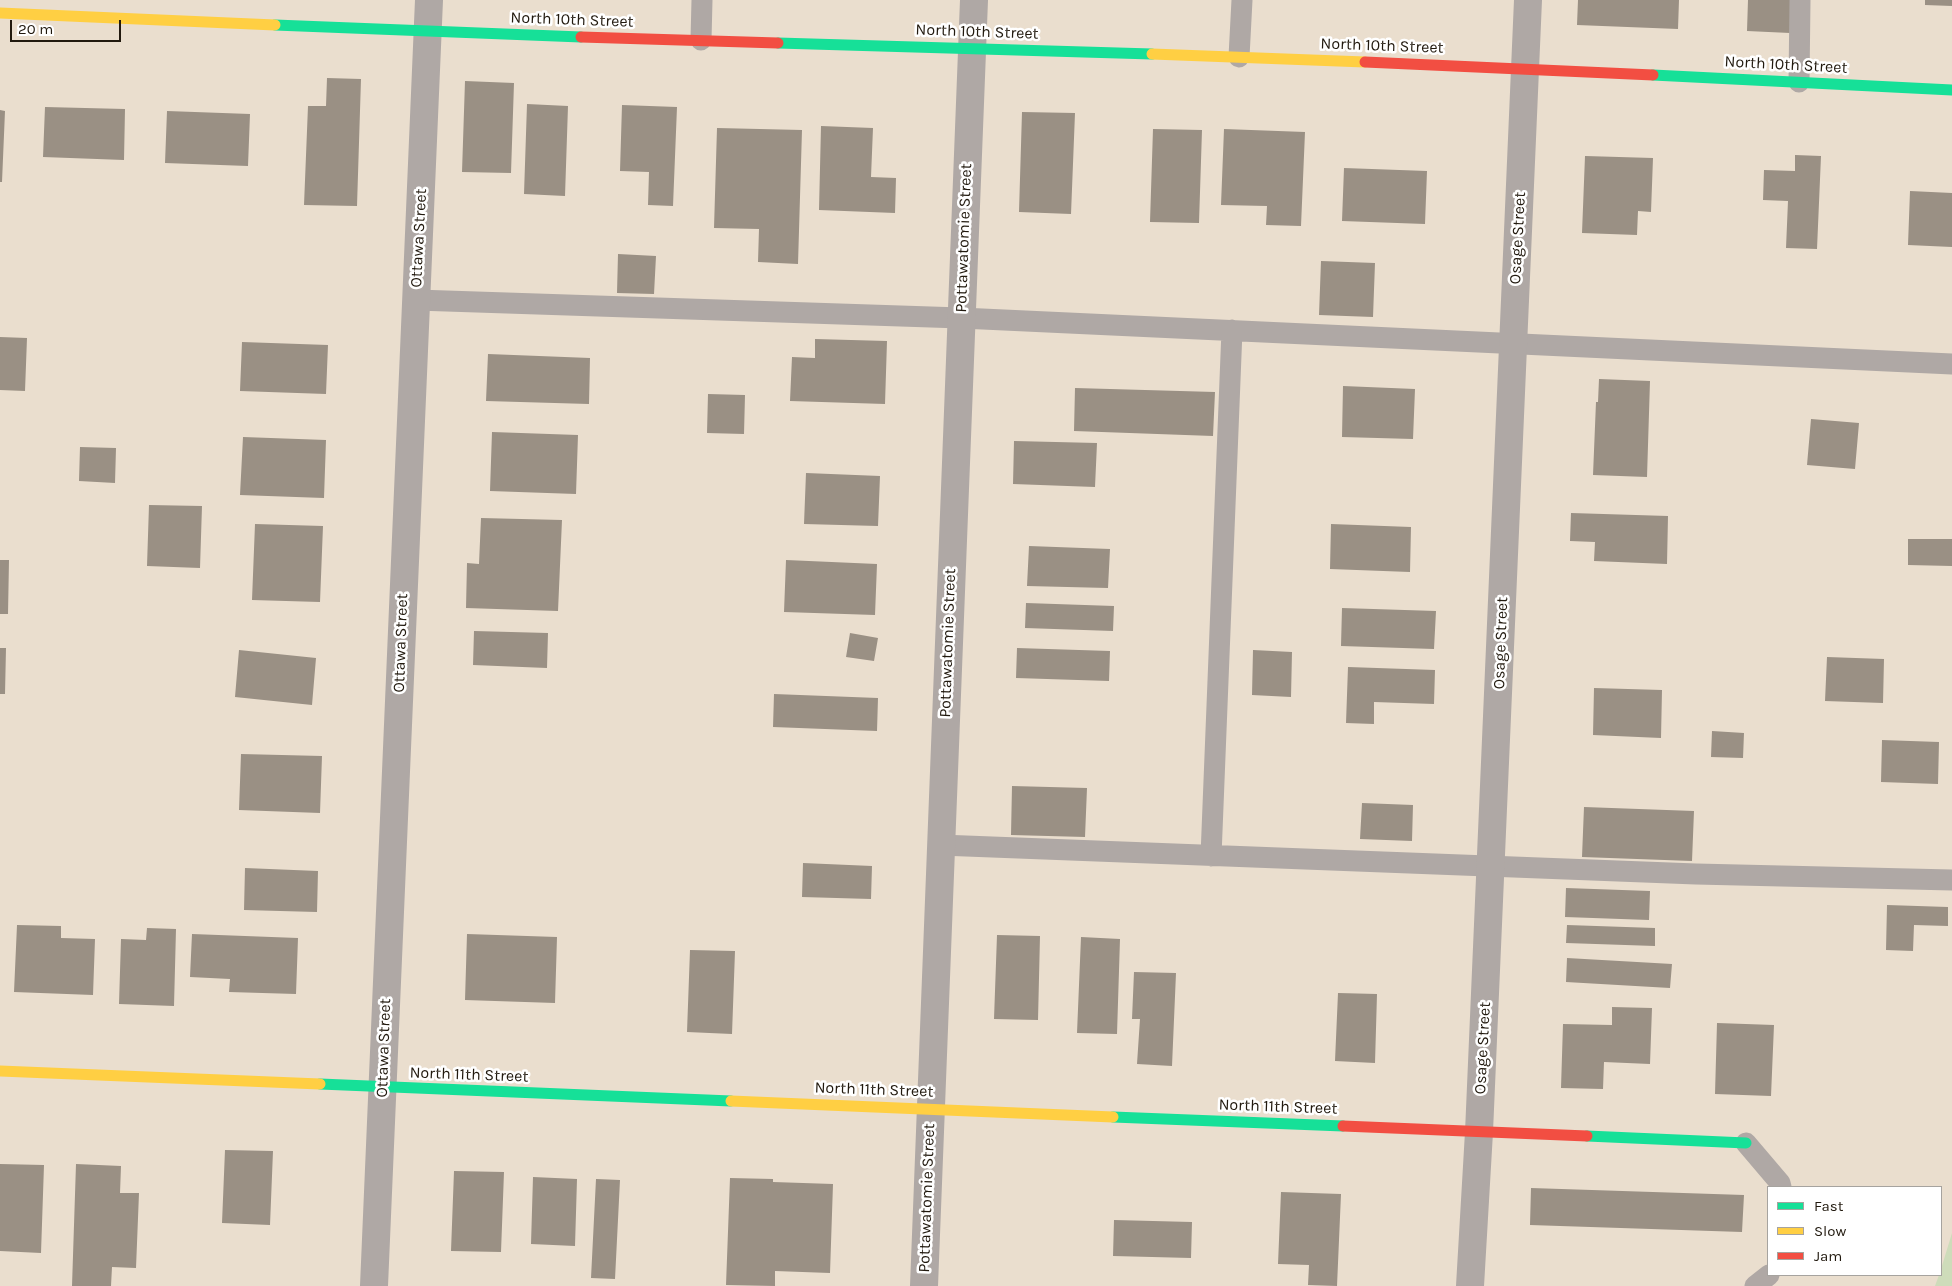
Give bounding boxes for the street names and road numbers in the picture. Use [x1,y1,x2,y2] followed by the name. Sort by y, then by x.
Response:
[510,8,634,32] street label: North 10th Street
[915,20,1039,44] street label: North 10th Street
[1320,34,1444,58] street label: North 10th Street
[1724,52,1848,78] street label: North 10th Street
[952,163,976,313] street label: Pottawatomie Street
[407,188,431,288] street label: Ottawa Street
[1506,191,1530,285] street label: Osage Street
[936,568,960,718] street label: Pottawatomie Street
[390,593,412,693] street label: Ottawa Street
[1490,596,1512,690] street label: Osage Street
[373,998,395,1098] street label: Ottawa Street
[1471,1001,1495,1095] street label: Osage Street
[409,1063,529,1087] street label: North 11th Street
[814,1078,934,1102] street label: North 11th Street
[1218,1095,1338,1119] street label: North 11th Street
[915,1123,939,1273] street label: Pottawatomie Street

